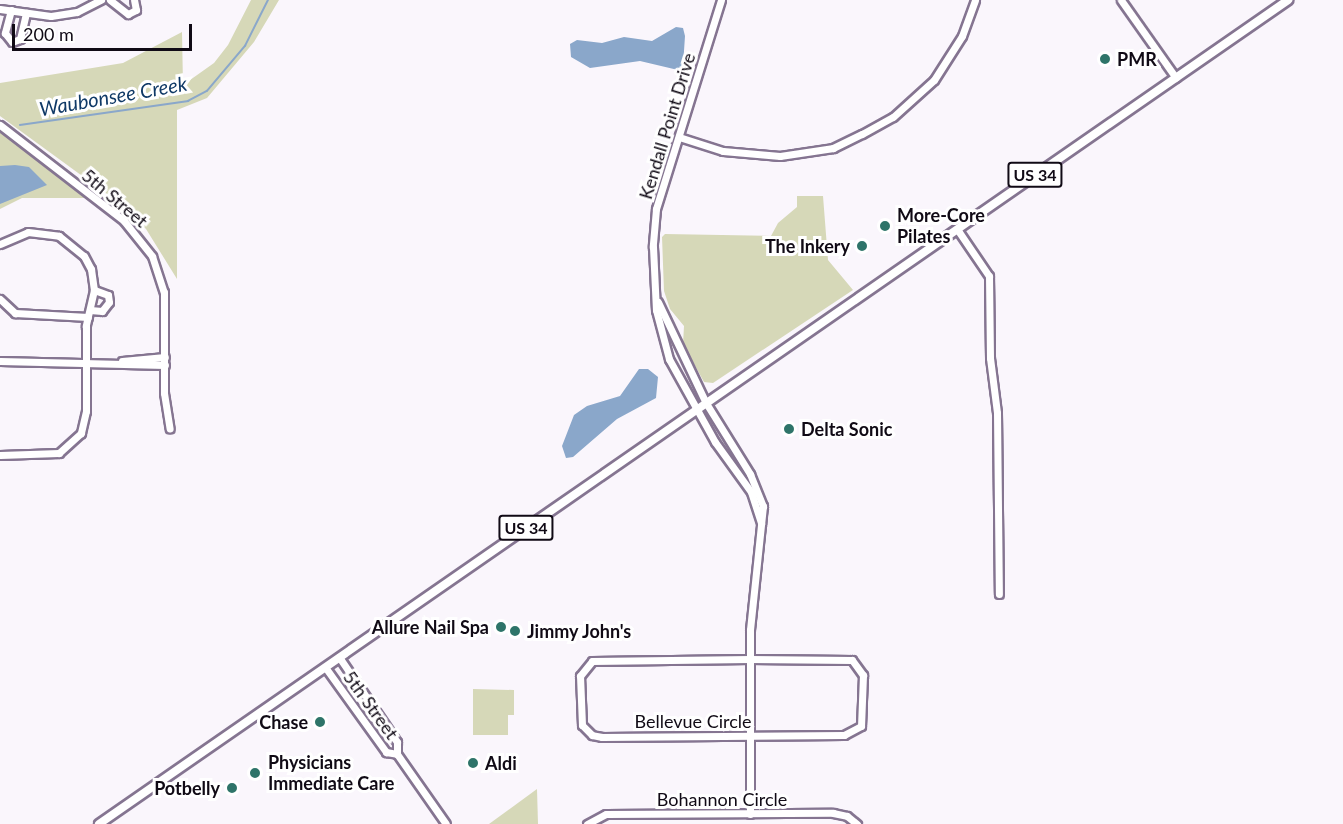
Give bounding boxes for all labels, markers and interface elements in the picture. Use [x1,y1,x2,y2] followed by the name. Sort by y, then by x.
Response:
[15,12,195,50] scale bar
[23,23,74,45] text: 200 m
[1117,48,1157,70] place label: PMR
[635,50,699,202] street label: Kendall Point Drive
[1098,52,1112,66] marker: PMR
[37,71,189,121] water label: Waubonsee Creek
[1006,162,1064,188] road number: US 34
[78,164,152,232] street label: 5th Street
[897,205,985,248] place label: More-Core Pilates
[878,219,892,233] marker: More-Core Pilates
[765,235,850,257] place label: The Inkery
[855,239,869,253] marker: The Inkery
[801,418,892,440] place label: Delta Sonic
[782,422,796,436] marker: Delta Sonic
[498,515,554,541] road number: US 34
[372,616,489,638] place label: Allure Nail Spa
[494,620,508,634] marker: Allure Nail Spa
[527,620,632,642] place label: Jimmy John's
[508,624,522,638] marker: Jimmy John's
[339,667,403,743] street label: 5th Street
[634,710,752,732] street label: Bellevue Circle
[259,711,308,733] place label: Chase
[313,715,327,729] marker: Chase
[268,752,394,795] place label: Physicians Immediate Care
[485,752,517,774] place label: Aldi
[466,756,480,770] marker: Aldi
[246,764,264,782] marker: Physicians Immediate Care
[154,777,220,799] place label: Potbelly
[225,781,239,795] marker: Potbelly
[657,788,787,810] street label: Bohannon Circle

